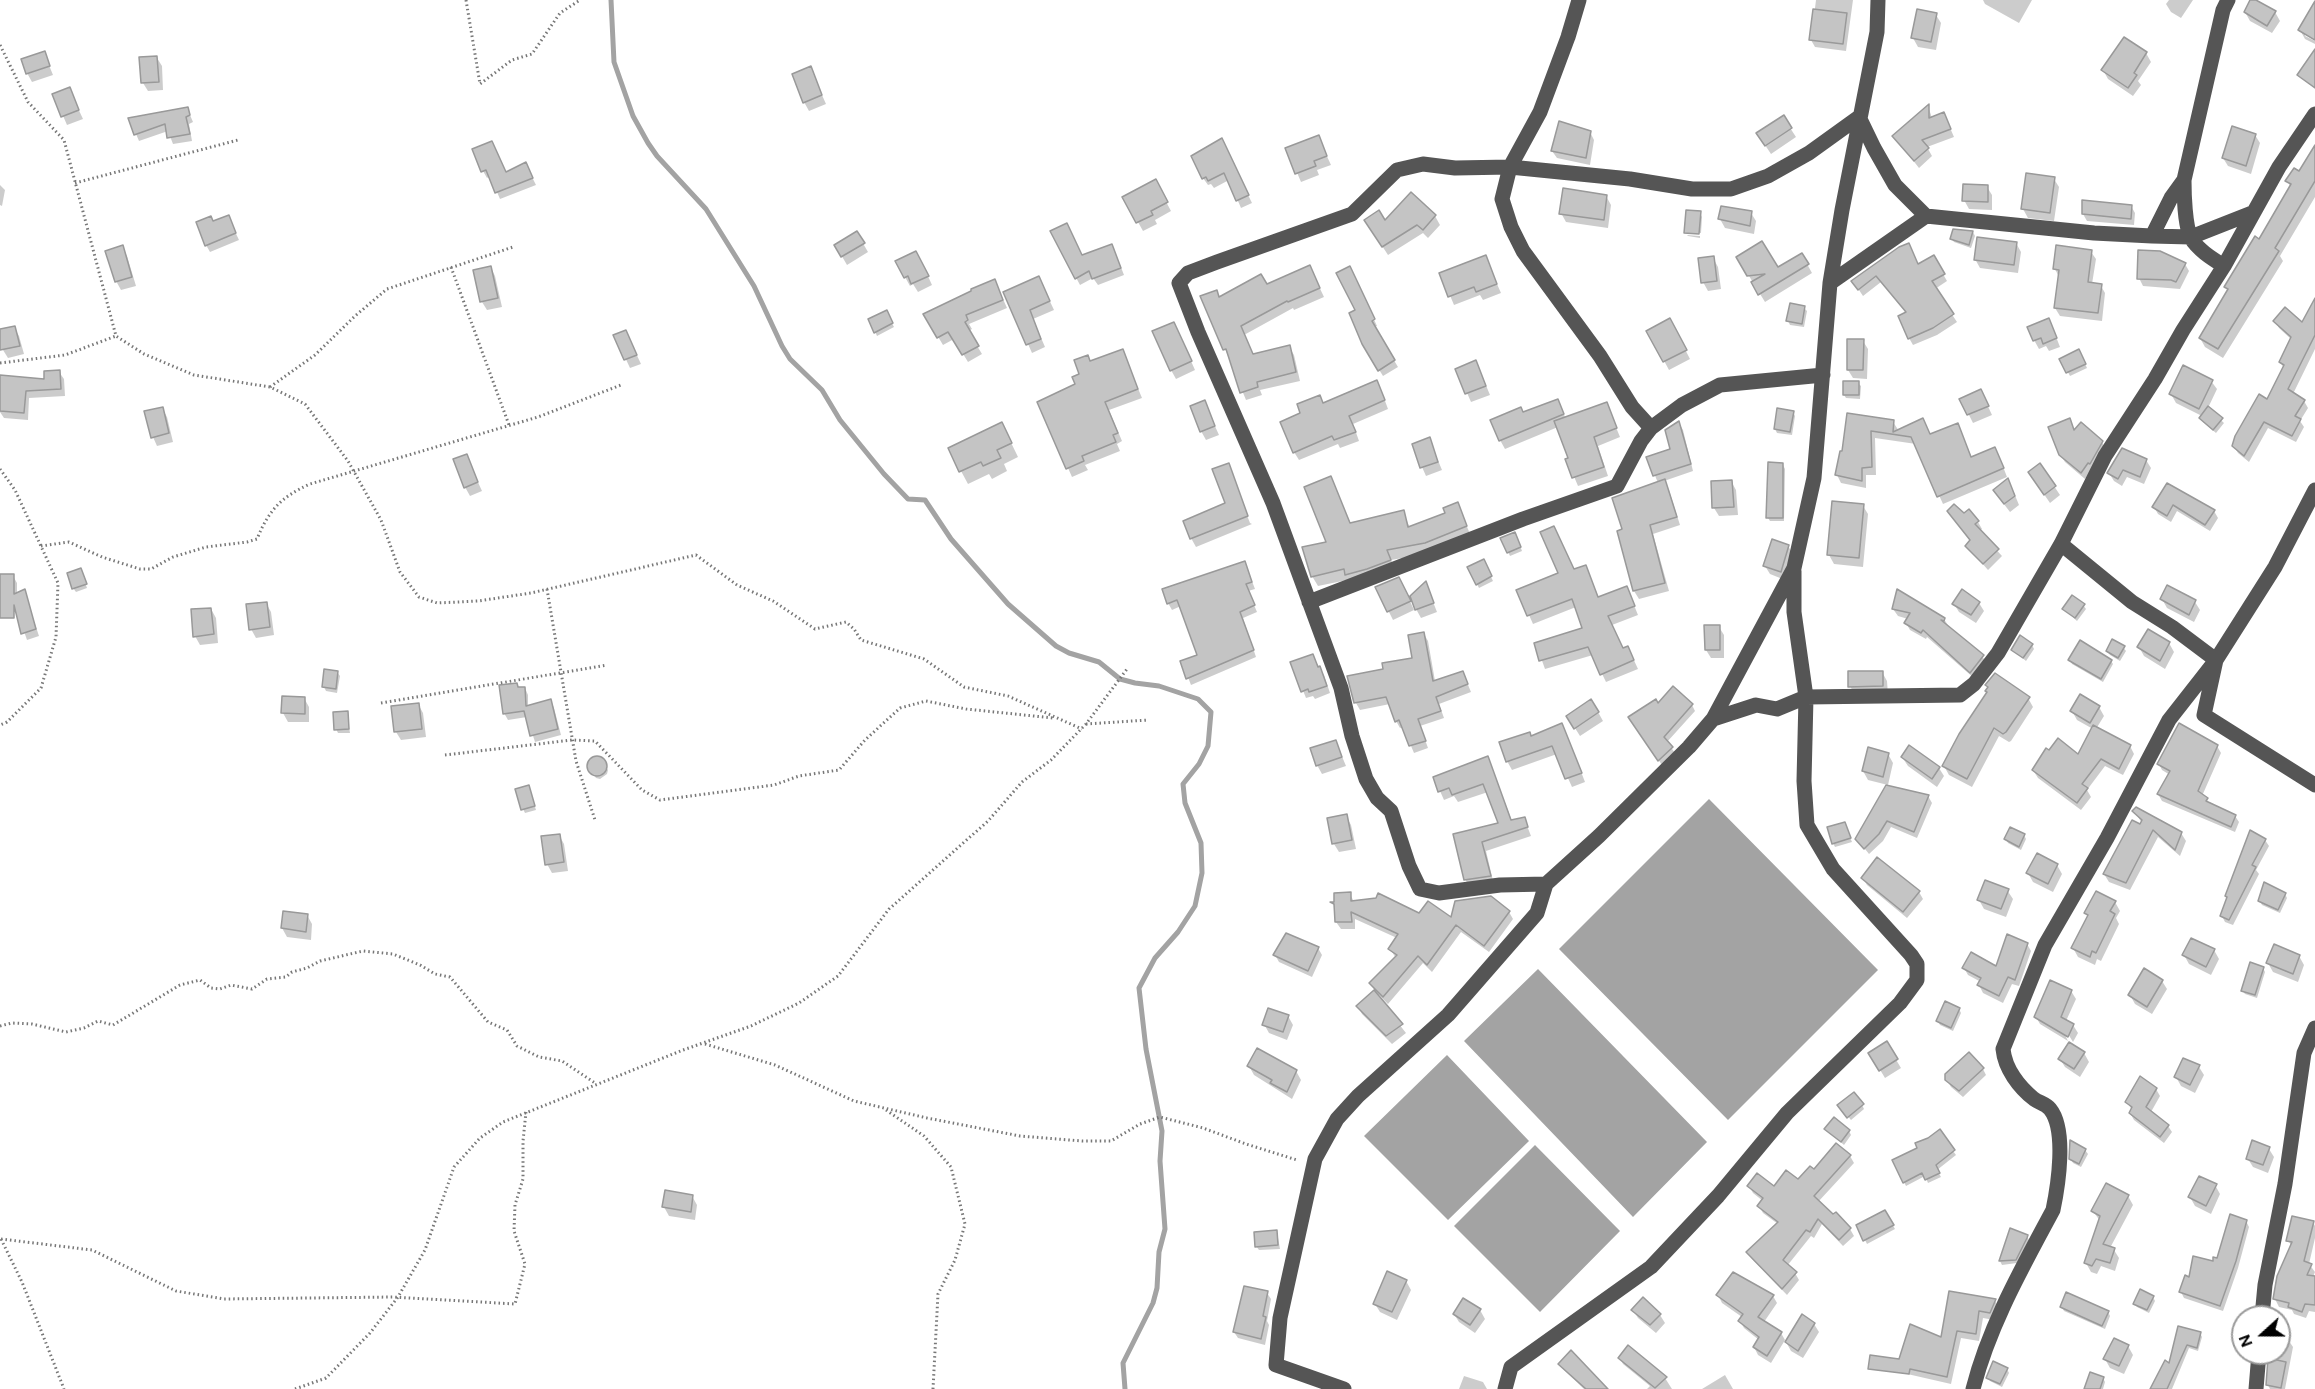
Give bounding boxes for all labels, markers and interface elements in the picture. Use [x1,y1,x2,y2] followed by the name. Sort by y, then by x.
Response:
[2231,1305,2291,1365] north arrow
[2234,1332,2257,1350] text: N

